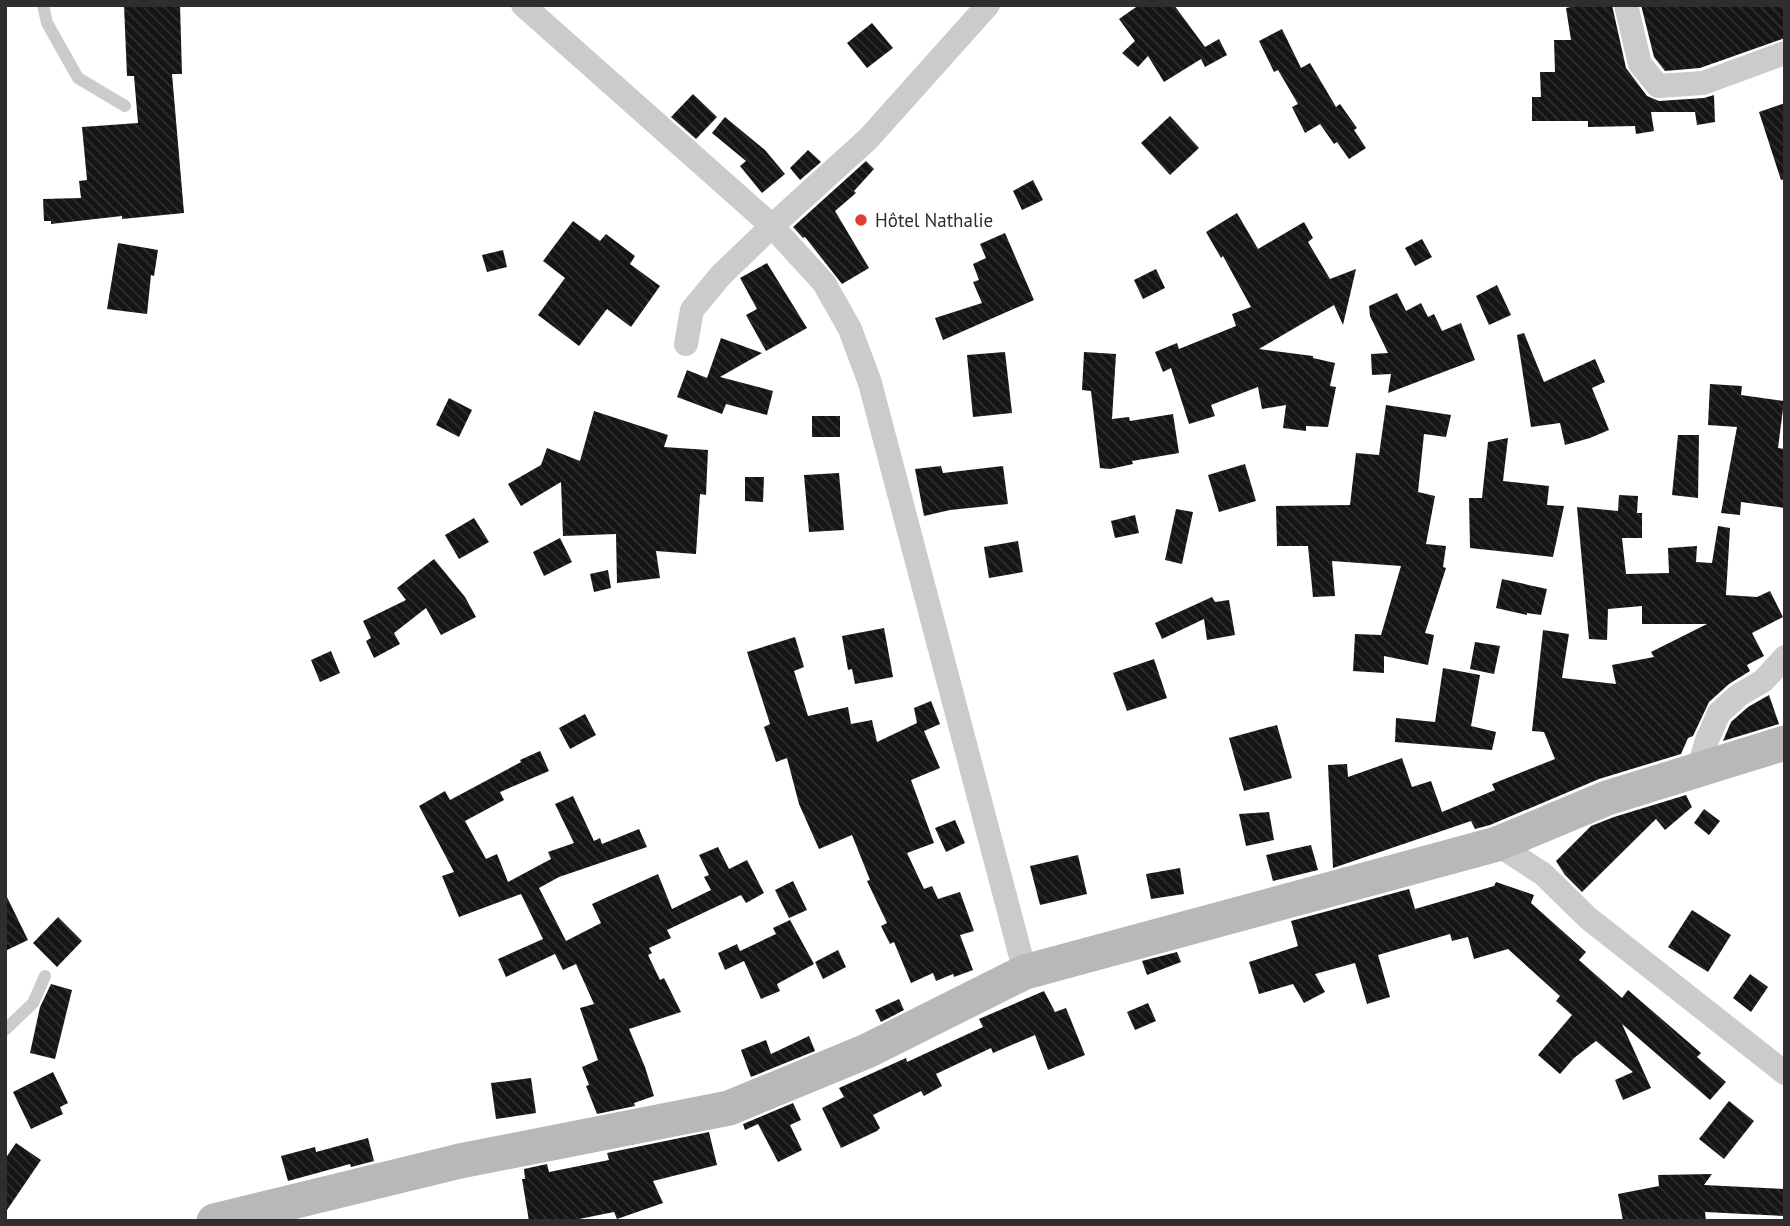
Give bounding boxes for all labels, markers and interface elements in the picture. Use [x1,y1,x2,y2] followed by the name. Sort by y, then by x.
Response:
[875,208,993,232] place label: Hôtel Nathalie
[853,212,869,228] marker: Hôtel Nathalie

